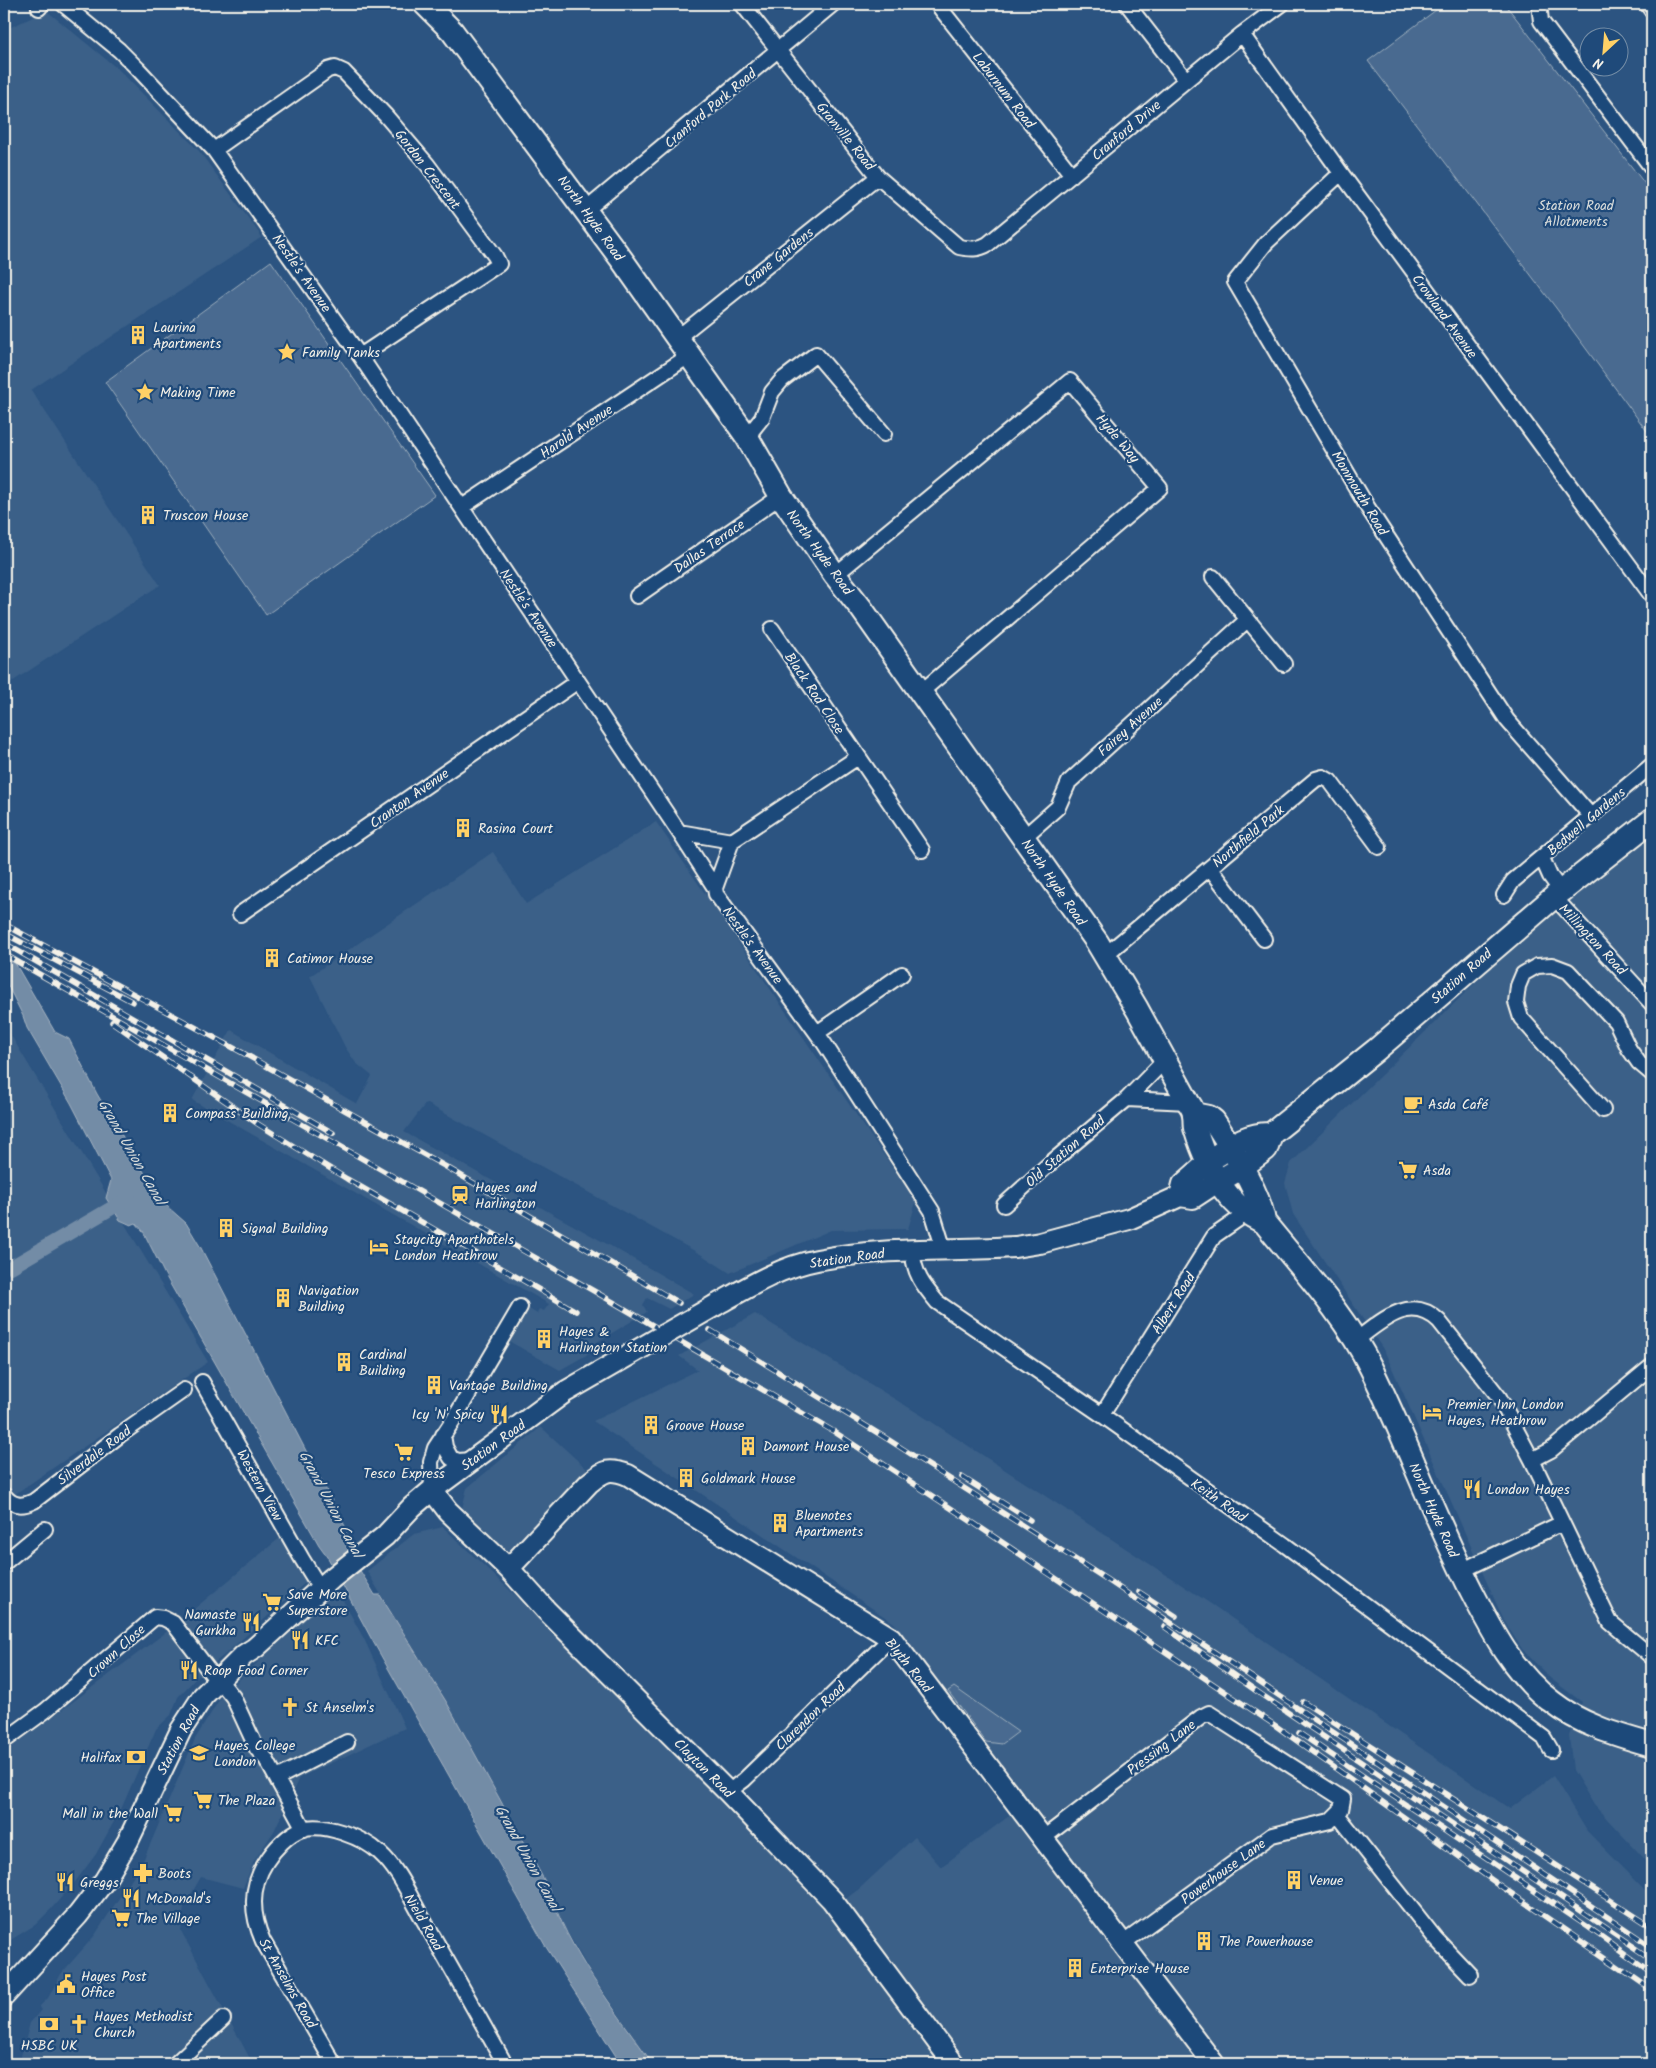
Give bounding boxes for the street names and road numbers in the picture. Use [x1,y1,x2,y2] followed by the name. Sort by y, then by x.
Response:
[966,48,1041,134] street label: Laburnum Road
[660,63,763,154] street label: Cranford Park Road
[1087,95,1167,167] street label: Cranford Drive
[810,97,881,177] street label: Granville Road
[389,125,466,215] street label: Gordon Crescent
[551,171,630,267] street label: North Hyde Road
[739,222,819,293] street label: Crane Gardens
[266,230,337,318] street label: Nestle's Avenue
[1406,270,1483,364] street label: Crowland Avenue
[536,399,618,464] street label: Harold Avenue
[1090,409,1145,469] street label: Hyde Way
[1325,447,1394,541] street label: Monmouth Road
[780,505,859,601] street label: North Hyde Road
[669,514,750,580] street label: Dallas Terrace
[493,564,563,653] street label: Nestle's Avenue
[779,648,850,740] street label: Black Rod Close
[1093,691,1169,762] street label: Fairey Avenue
[365,763,455,835] street label: Cranton Avenue
[1542,782,1631,861] street label: Bedwell Gardens
[1208,800,1290,874] street label: Northfield Park
[1015,835,1092,931] street label: North Hyde Road
[1553,899,1632,981] street label: Millington Road
[716,902,788,990] street label: Nestle's Avenue
[1426,943,1498,1010] street label: Station Road
[1021,1110,1111,1193] street label: Old Station Road
[808,1243,887,1275] street label: Station Road
[1146,1267,1202,1339] street label: Albert Road
[457,1414,531,1477] street label: Station Road
[53,1420,137,1491] street label: Silverdale Road
[230,1446,288,1526] street label: Western View
[1402,1459,1464,1562] street label: North Hyde Road
[1186,1473,1252,1529] street label: Keith Road
[82,1619,151,1684] street label: Crown Close
[879,1633,938,1699] street label: Blyth Road
[770,1676,852,1756] street label: Clarendon Road
[151,1701,207,1779] street label: Station Road
[1122,1714,1201,1781] street label: Pressing Lane
[668,1733,739,1805] street label: Clayton Road
[1176,1833,1271,1910] street label: Powerhouse Lane
[398,1890,449,1956] street label: Nield Road
[252,1934,322,2034] street label: St Anselms Road

